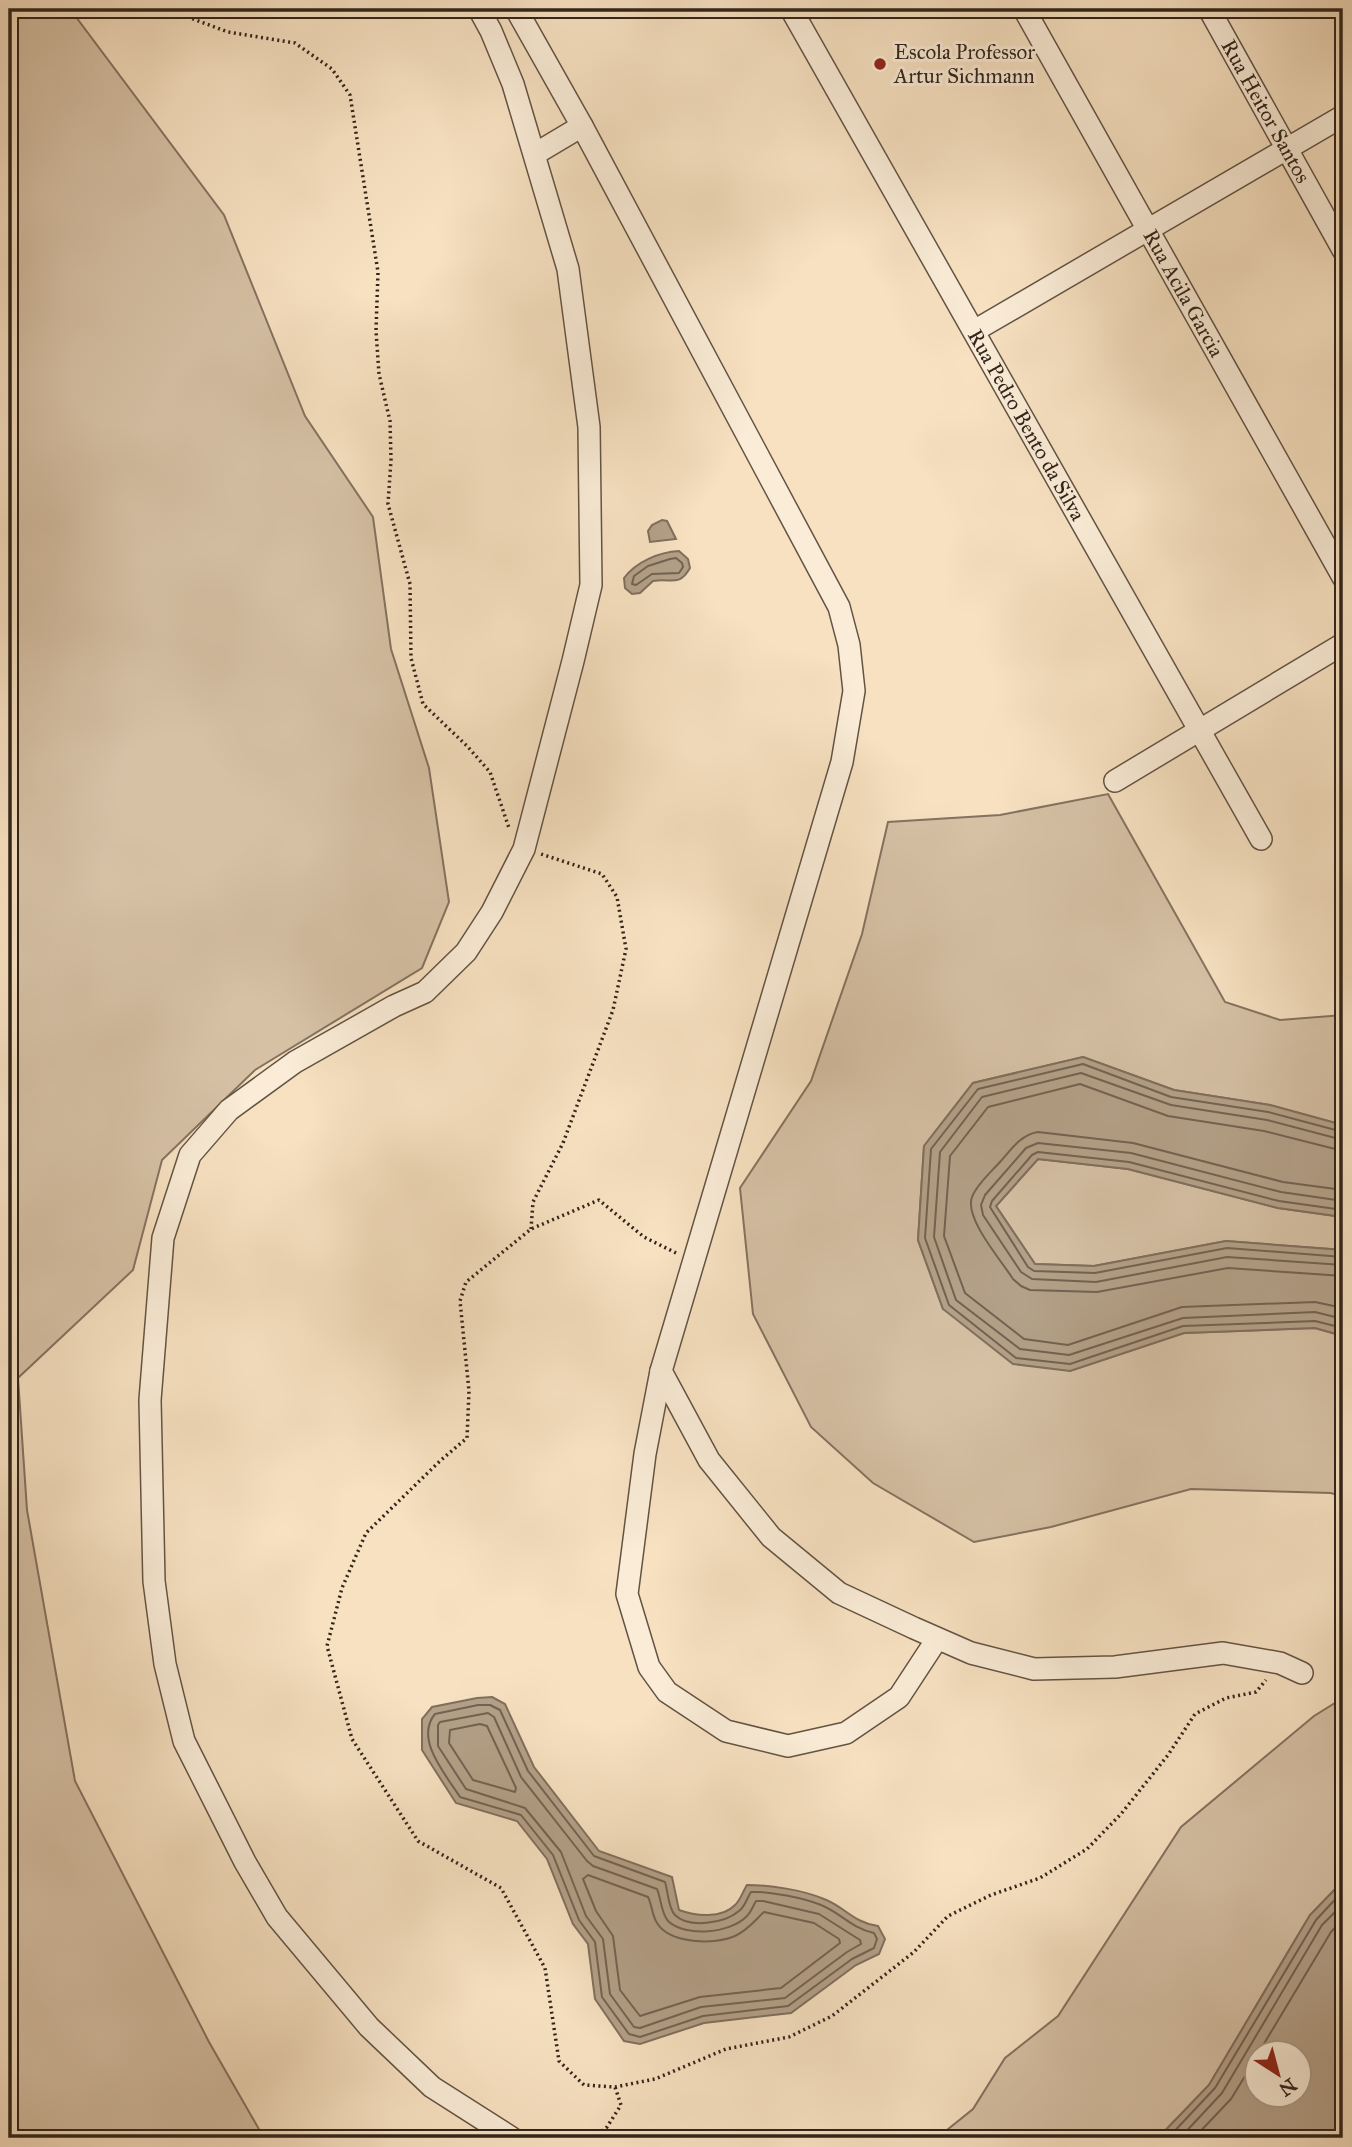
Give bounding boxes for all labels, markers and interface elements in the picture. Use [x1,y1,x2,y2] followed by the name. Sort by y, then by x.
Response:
[1216,35,1316,188] street label: Rua Heitor Santos
[893,39,1035,89] place label: Escola Professor Artur Sichmann
[872,56,888,72] marker: Escola Professor Artur Sichmann
[1137,225,1230,362] street label: Rua Acila Garcia
[962,325,1091,525] street label: Rua Pedro Bento da Silva
[1244,2038,1314,2108] north arrow
[1274,2073,1301,2101] text: N

